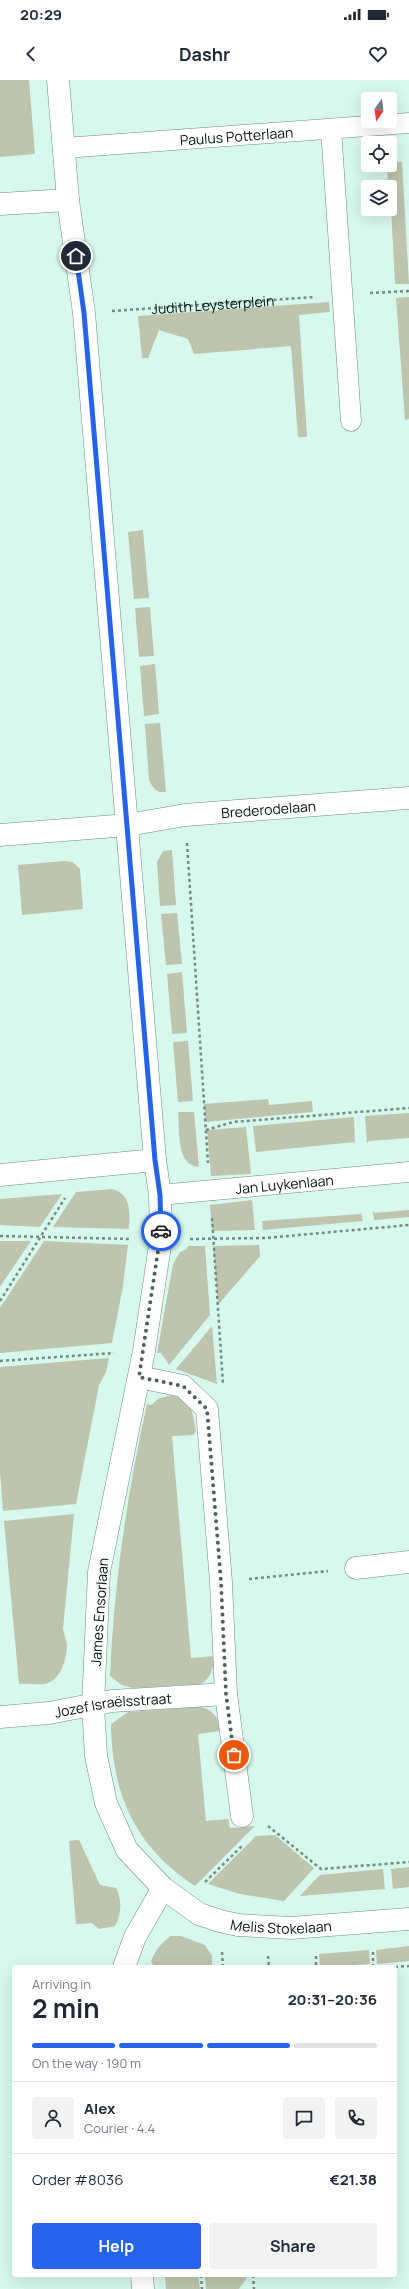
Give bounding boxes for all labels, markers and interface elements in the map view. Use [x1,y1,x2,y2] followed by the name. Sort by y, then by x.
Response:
[20,4,62,25] text: 20:29
[179,42,230,66] text: Dashr
[20,43,42,65] icon: back
[367,43,389,65] icon: heart
[361,92,397,128] north arrow
[361,92,397,216] map controls
[179,122,294,149] street label: Paulus Potterlaan
[361,136,397,172] button: locate
[361,180,397,216] button: layers
[59,239,93,273] pin
[65,245,87,267] icon: home
[151,290,275,318] street label: Judith Leysterplein
[220,796,317,822] street label: Brederodelaan
[235,1170,334,1197] street label: Jan Luykenlaan
[141,1211,181,1251] courier
[150,1220,172,1242] icon: car
[86,1557,112,1667] street label: James Ensorlaan
[53,1688,173,1721] street label: Jozef Israëlsstraat
[217,1738,251,1772] pin
[223,1744,245,1766] icon: bag
[229,1914,332,1938] street label: Melis Stokelaan
[32,1975,91,1993] text: Arriving in
[288,1989,377,2010] text: 20:31–20:36
[32,1990,100,2026] text: 2 min
[32,2054,141,2072] text: On the way · 190 m
[32,2097,74,2139] button: person
[283,2097,325,2139] button: chat
[335,2097,377,2139] button: phone
[84,2098,115,2119] text: Alex
[84,2119,155,2137] text: Courier · 4.4
[32,2169,123,2190] text: Order #8036
[329,2169,377,2190] text: €21.38
[32,2223,201,2269] button: Help
[209,2223,377,2269] button: Share

